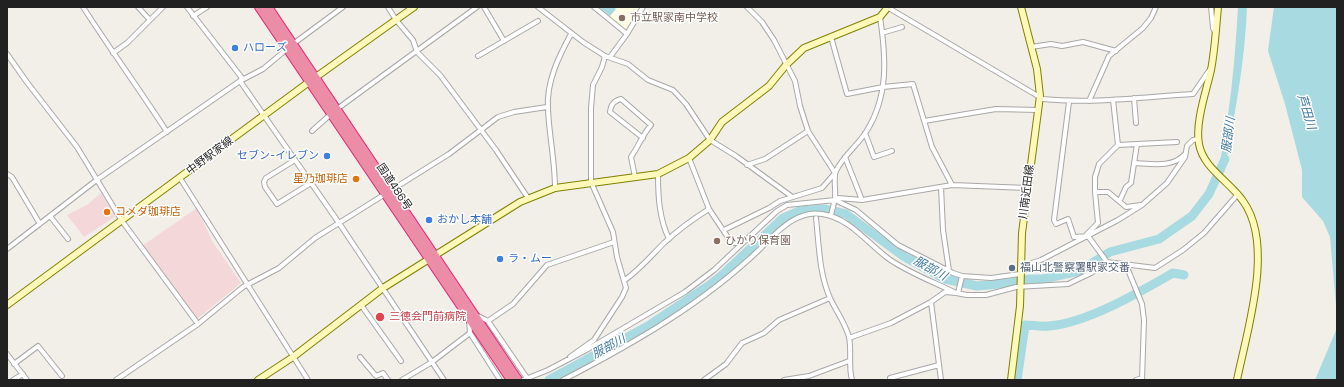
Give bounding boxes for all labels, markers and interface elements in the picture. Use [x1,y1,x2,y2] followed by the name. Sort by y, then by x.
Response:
[630,11,718,25] place label: 市立駅家南中学校
[617,13,627,23] marker: 市立駅家南中学校
[243,41,287,55] place label: ハローズ
[230,43,240,53] marker: ハローズ
[1294,93,1318,131] water label: 芦田川
[1220,116,1238,154] water label: 服部川
[184,134,236,178] street label: 中野駅家線
[237,149,319,163] place label: セブン-イレブン
[322,151,332,161] marker: セブン-イレブン
[374,161,414,213] street label: 国道486号
[1017,164,1037,220] street label: 川南近田線
[293,172,348,186] place label: 星乃珈琲店
[351,174,361,184] marker: 星乃珈琲店
[115,205,181,219] place label: コメダ珈琲店
[102,207,112,217] marker: コメダ珈琲店
[437,213,492,227] place label: おかし本舗
[424,215,434,225] marker: おかし本舗
[725,234,791,248] place label: ひかり保育園
[712,236,722,246] marker: ひかり保育園
[508,252,552,266] place label: ラ・ムー
[495,254,505,264] marker: ラ・ムー
[911,254,949,284] water label: 服部川
[1020,261,1130,275] place label: 福山北警察署駅家交番
[1007,263,1017,273] marker: 福山北警察署駅家交番
[389,310,466,324] place label: 三徳会門前病院
[374,311,386,323] marker: 三徳会門前病院
[590,332,628,362] water label: 服部川

